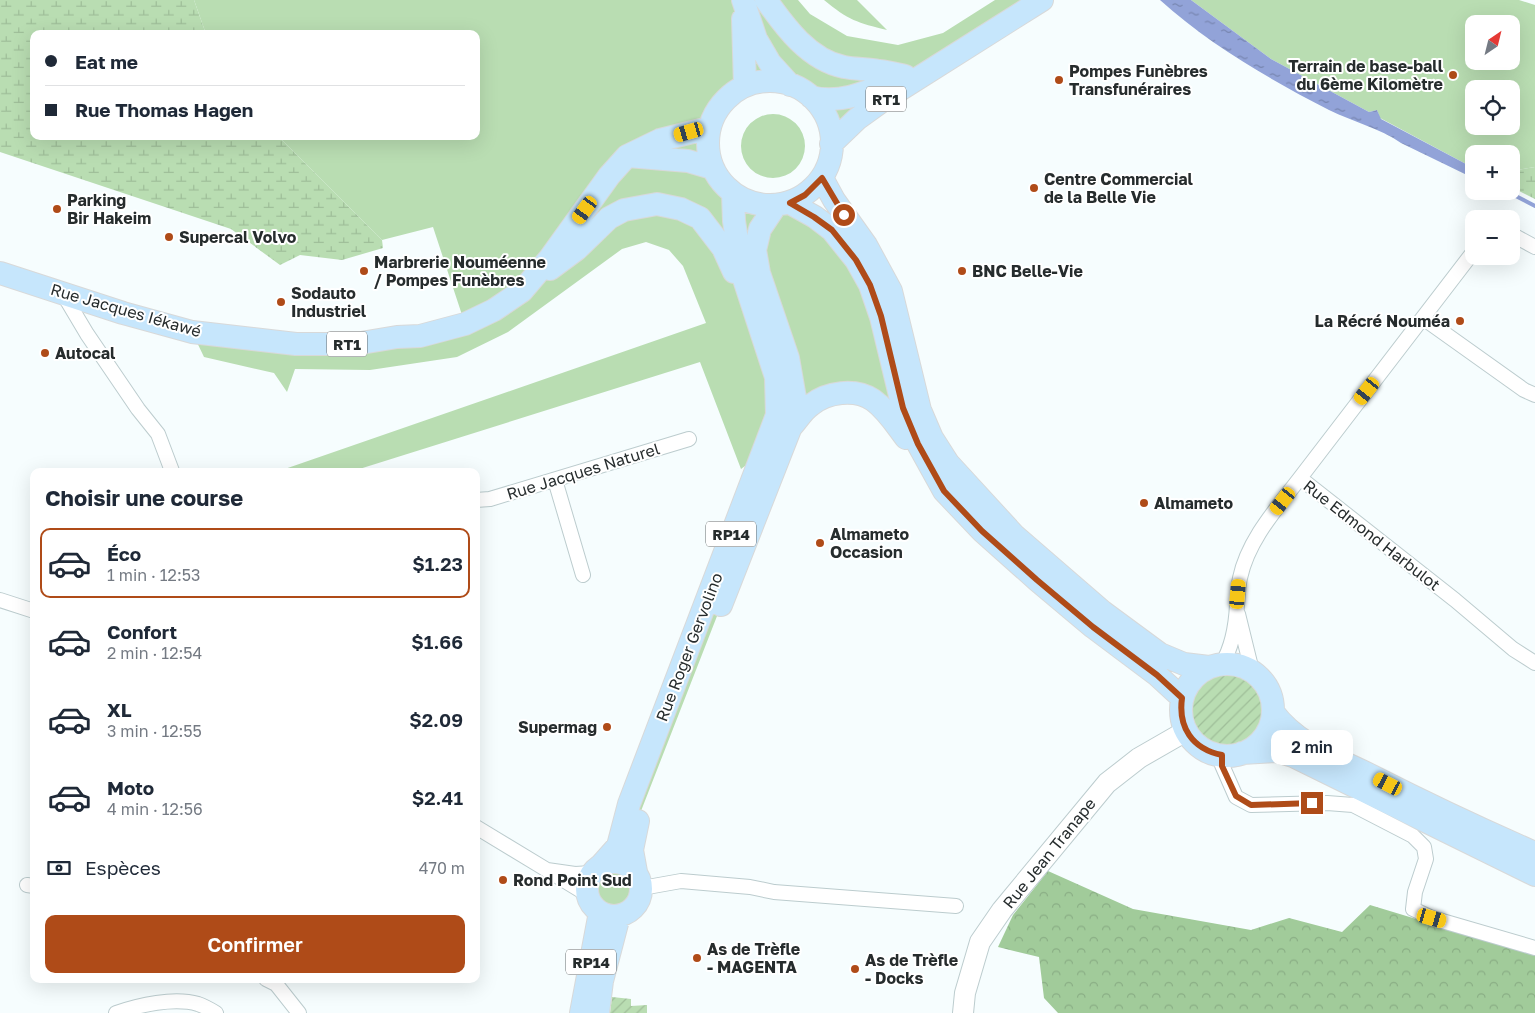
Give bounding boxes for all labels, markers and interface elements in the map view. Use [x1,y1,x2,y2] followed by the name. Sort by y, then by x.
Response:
[1465,15,1520,70] north arrow
[1465,15,1520,265] map controls
[75,50,138,73] text: Eat me
[1288,56,1444,94] place label: Terrain de base-ball du 6ème Kilomètre
[1069,61,1208,99] place label: Pompes Funèbres Transfunéraires
[1447,69,1459,81] marker: Terrain de base-ball du 6ème Kilomètre
[1053,74,1065,86] marker: Pompes Funèbres Transfunéraires
[1465,80,1520,135] button: locate
[866,86,906,112] road number: RT1
[75,98,253,121] text: Rue Thomas Hagen
[672,121,705,143] car
[1465,145,1520,200] button: +
[1044,169,1194,207] place label: Centre Commercial de la Belle Vie
[1028,182,1040,194] marker: Centre Commercial de la Belle Vie
[67,190,151,228] place label: Parking Bir Hakeim
[570,193,599,227] car
[51,203,63,215] marker: Parking Bir Hakeim
[833,204,855,226] route start
[1465,210,1520,265] button: −
[179,227,297,247] place label: Supercal Volvo
[163,231,175,243] marker: Supercal Volvo
[374,252,546,290] place label: Marbrerie Nouméenne / Pompes Funèbres
[972,261,1083,281] place label: BNC Belle-Vie
[358,265,370,277] marker: Marbrerie Nouméenne / Pompes Funèbres
[956,265,968,277] marker: BNC Belle-Vie
[48,279,204,341] street label: Rue Jacques Iékawé
[291,283,367,321] place label: Sodauto Industriel
[275,296,287,308] marker: Sodauto Industriel
[1314,311,1450,331] place label: La Récré Nouméa
[1454,315,1466,327] marker: La Récré Nouméa
[327,332,367,356] road number: RT1
[55,343,116,363] place label: Autocal
[39,347,51,359] marker: Autocal
[1351,375,1382,407] car
[504,438,662,504] street label: Rue Jacques Naturel
[1300,475,1444,595] street label: Rue Edmond Harbulot
[45,484,243,511] text: Choisir une course
[1267,485,1298,517] car
[1154,493,1234,513] place label: Almameto
[1138,497,1150,509] marker: Almameto
[706,522,756,546] road number: RP14
[830,524,910,562] place label: Almameto Occasion
[814,537,826,549] marker: Almameto Occasion
[47,541,92,586] icon: car
[107,542,141,565] text: Éco
[412,552,463,575] text: $1.23
[107,565,200,585] text: 1 min · 12:53
[651,570,727,724] street label: Rue Roger Gervolino
[1229,578,1246,610] car
[47,619,92,664] icon: car
[107,620,177,643] text: Confort
[411,630,463,653] text: $1.66
[107,643,202,663] text: 2 min · 12:54
[47,697,92,742] icon: car
[107,698,132,721] text: XL
[409,708,463,731] text: $2.09
[518,717,597,737] place label: Supermag
[107,721,202,741] text: 3 min · 12:55
[601,721,613,733] marker: Supermag
[1271,730,1353,766] callout: 2 min
[1291,737,1333,757] text: 2 min
[1371,771,1404,797] car
[47,775,92,820] icon: car
[107,776,154,799] text: Moto
[412,786,463,809] text: $2.41
[1301,792,1323,814] route end
[998,794,1100,912] street label: Rue Jean Tranape
[107,799,203,819] text: 4 min · 12:56
[45,854,73,882] icon: cash
[85,856,161,879] text: Espèces
[419,858,465,878] text: 470 m
[513,870,632,890] place label: Rond Point Sud
[497,874,509,886] marker: Rond Point Sud
[1415,907,1448,929] car
[45,915,465,973] button: Confirmer
[707,939,800,977] place label: As de Trèfle - MAGENTA
[566,950,616,974] road number: RP14
[865,950,958,988] place label: As de Trèfle - Docks
[691,952,703,964] marker: As de Trèfle - MAGENTA
[849,963,861,975] marker: As de Trèfle - Docks

